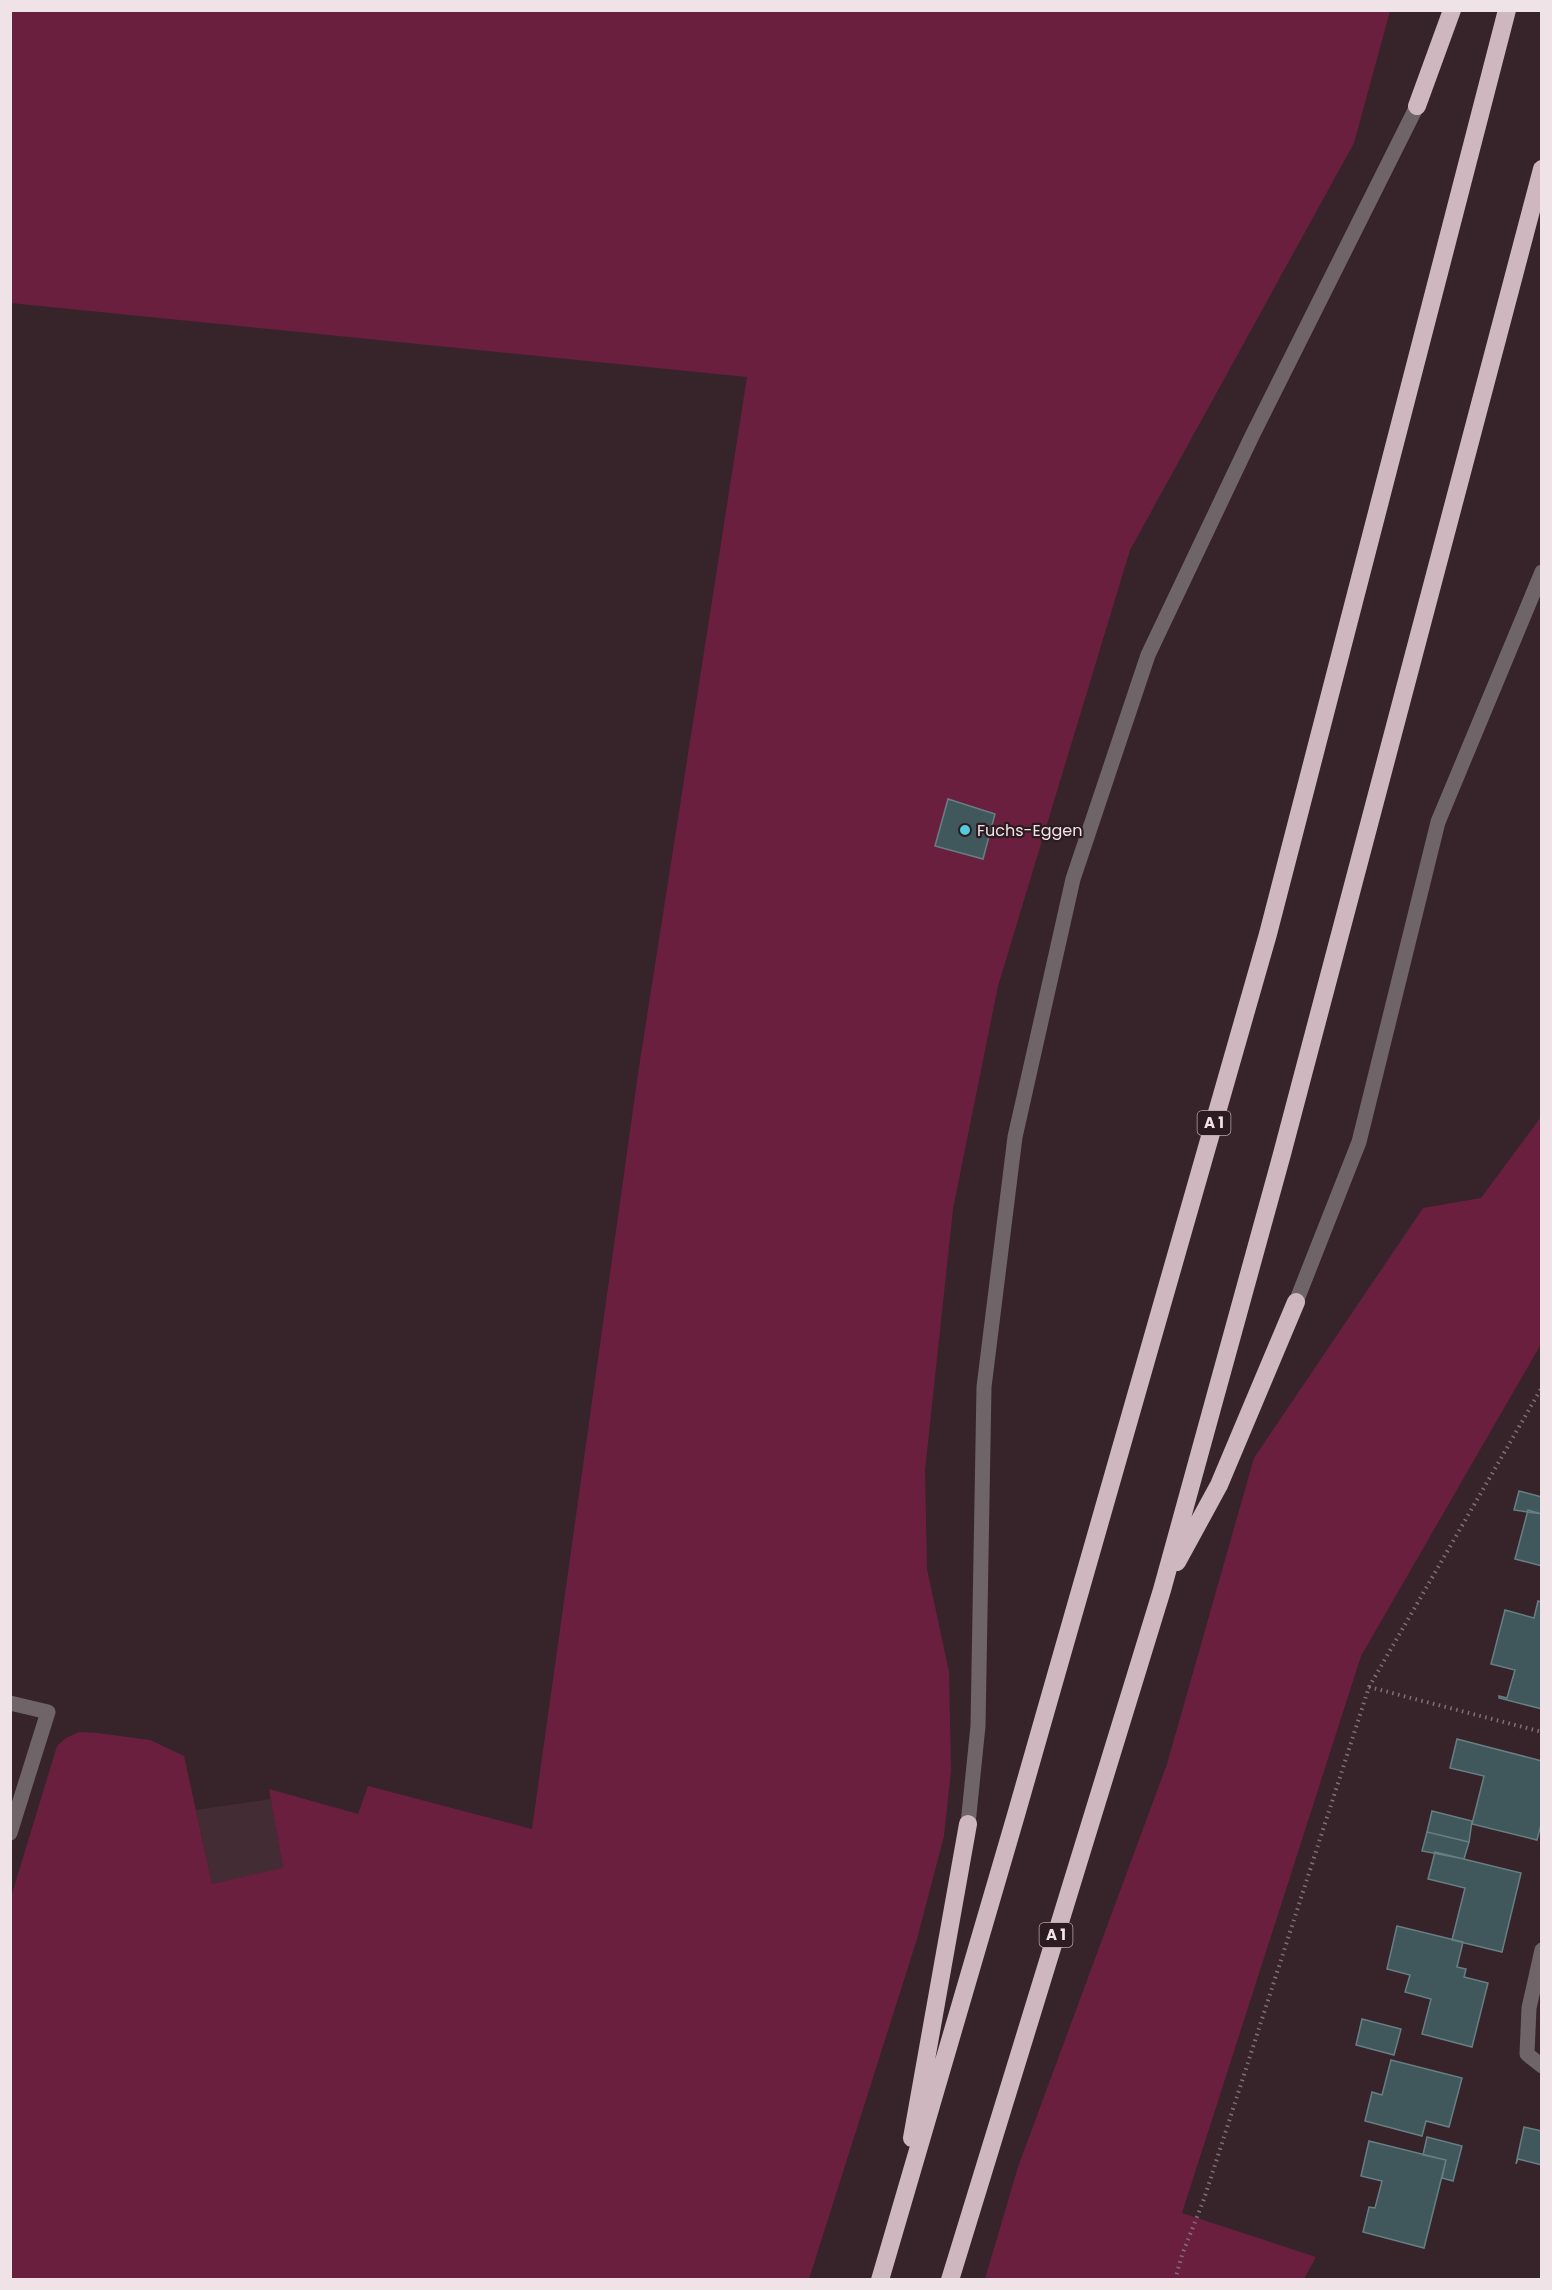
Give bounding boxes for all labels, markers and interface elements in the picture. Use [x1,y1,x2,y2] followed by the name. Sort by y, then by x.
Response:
[977,819,1082,842] place label: Fuchs-Eggen
[958,823,972,837] marker: Fuchs-Eggen
[1198,1111,1230,1135] road number: A 1
[1040,1923,1072,1947] road number: A 1

